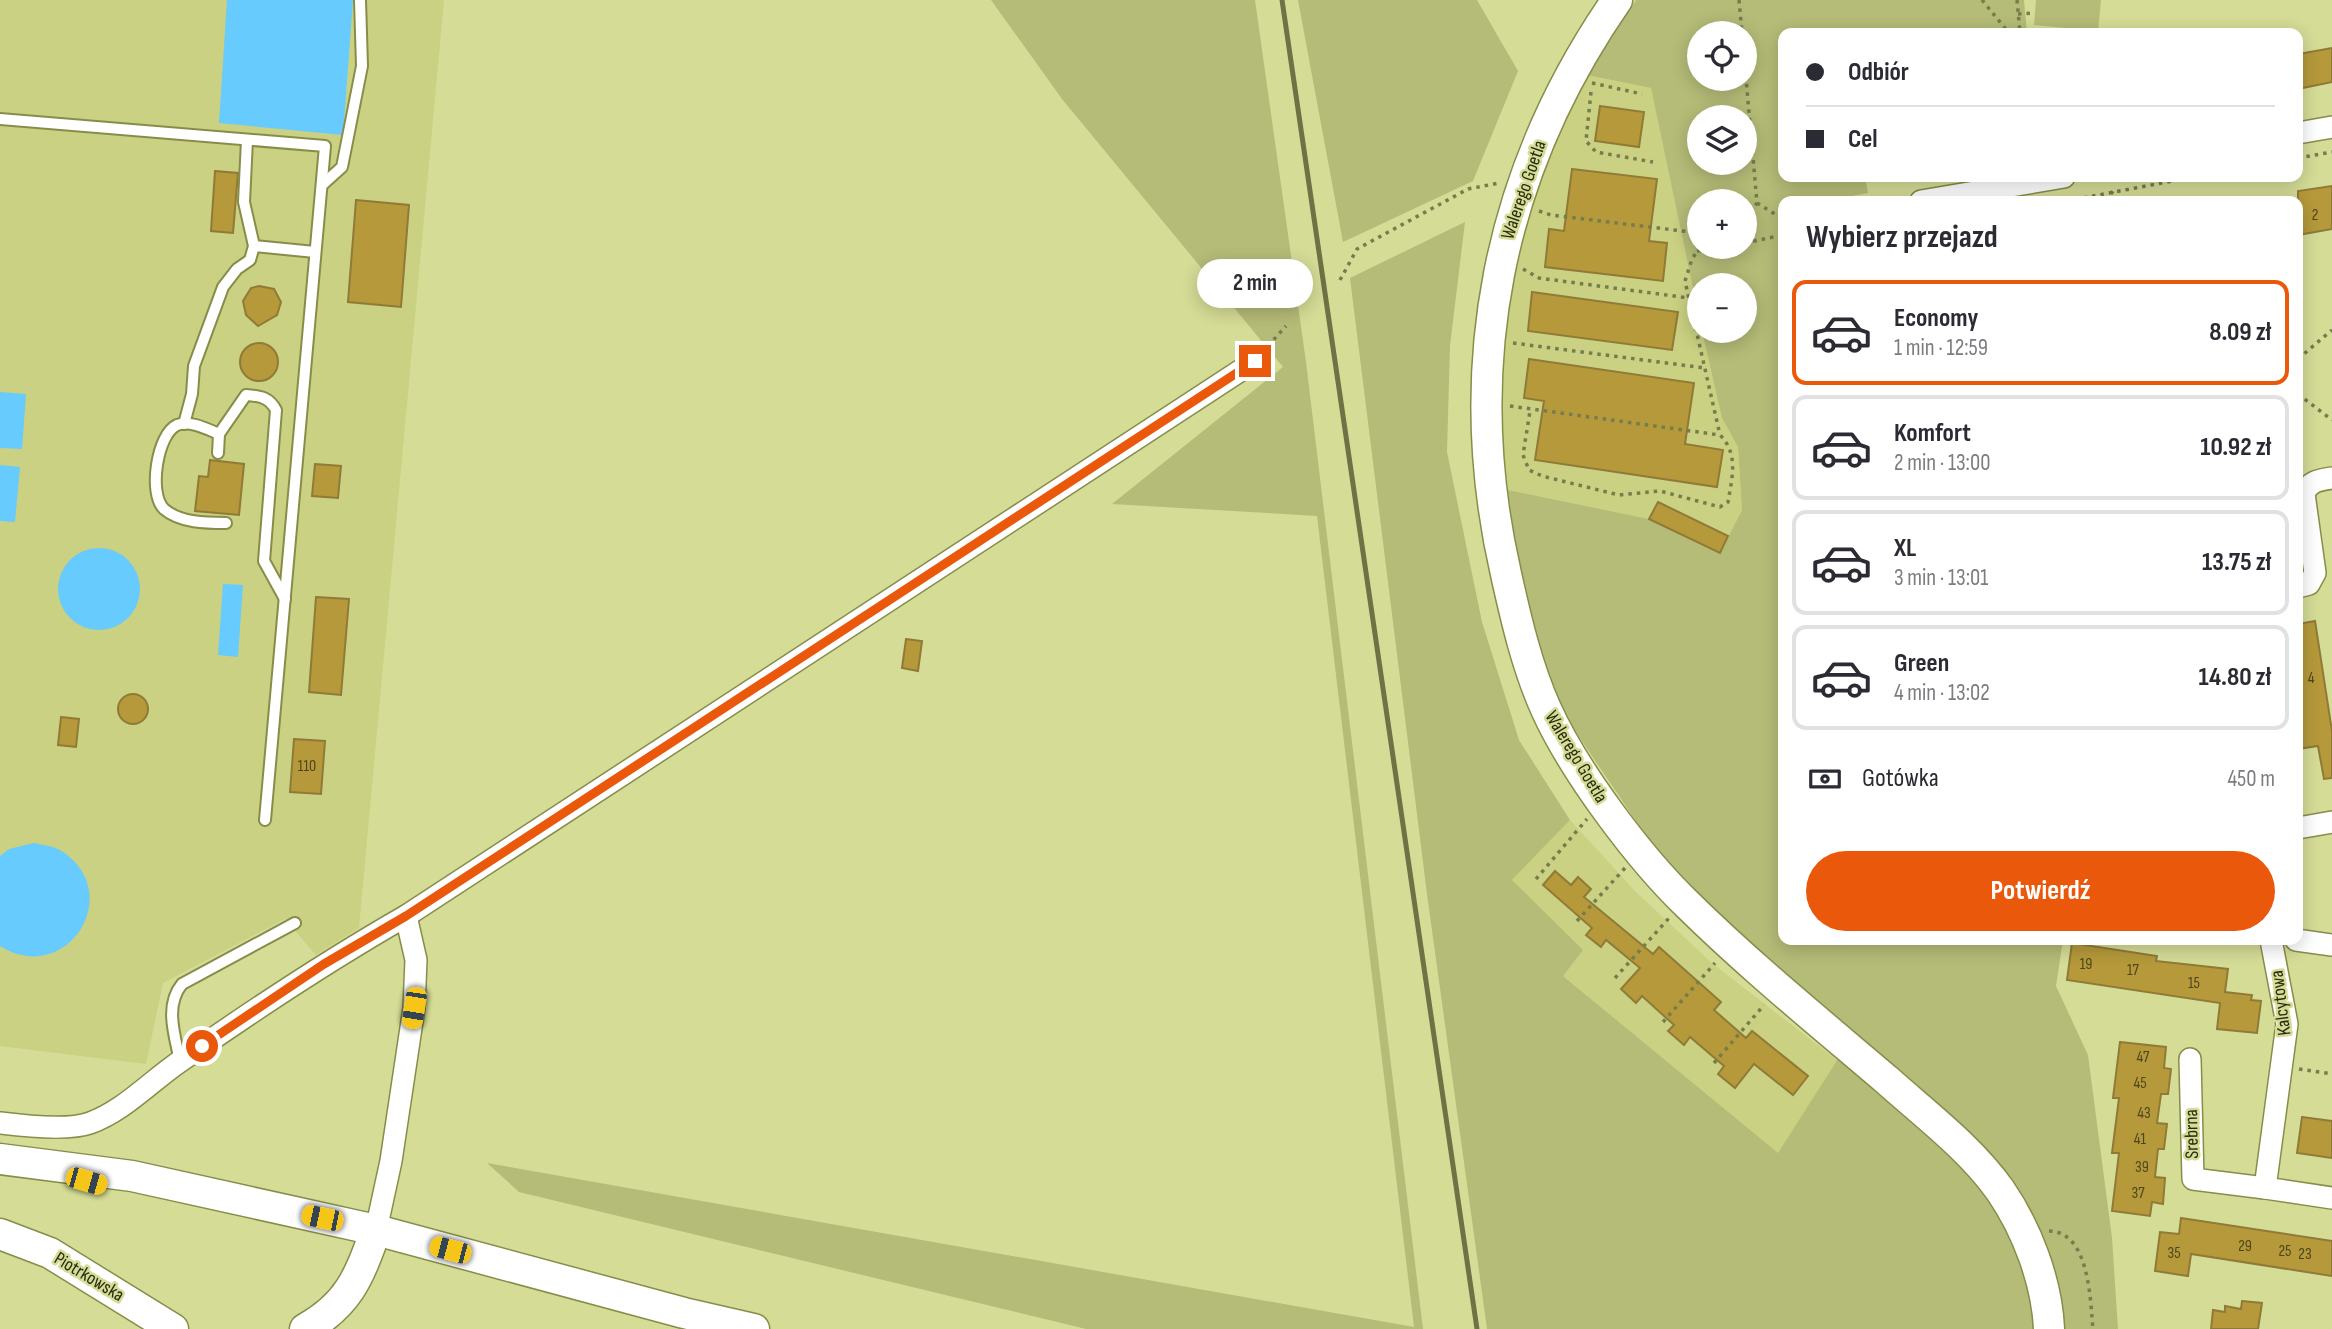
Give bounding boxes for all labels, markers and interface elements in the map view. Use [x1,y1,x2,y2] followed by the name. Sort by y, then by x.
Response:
[1687,21,1757,343] map controls
[1687,21,1757,91] button: locate
[1848,57,1909,88] text: Odbiór
[1687,105,1757,175] button: layers
[1848,124,1878,155] text: Cel
[1496,137,1552,243] street label: Walerego Goetla
[1687,189,1757,259] button: +
[2312,206,2318,225] house number: 2
[1806,218,1998,257] text: Wybierz przejazd
[1197,260,1313,308] callout: 2 min
[1233,269,1277,297] text: 2 min
[1687,273,1757,343] button: −
[1810,301,1873,364] icon: car
[1894,303,1978,334] text: Economy
[2209,317,2271,348] text: 8.09 zł
[1894,334,1988,362] text: 1 min · 12:59
[1239,345,1271,377] route end
[1810,416,1873,479] icon: car
[1894,418,1971,449] text: Komfort
[2200,432,2271,463] text: 10.92 zł
[1894,449,1990,477] text: 2 min · 13:00
[1810,531,1873,594] icon: car
[1894,533,1916,564] text: XL
[2202,547,2271,578] text: 13.75 zł
[1894,564,1988,592] text: 3 min · 13:01
[1810,646,1873,709] icon: car
[1894,648,1949,679] text: Green
[2199,662,2271,693] text: 14.80 zł
[2308,669,2315,688] house number: 4
[1894,679,1990,707] text: 4 min · 13:02
[1540,707,1612,807] street label: Walerego Goetla
[298,757,316,776] house number: 110
[1806,760,1844,798] icon: cash
[1862,763,1939,794] text: Gotówka
[2227,765,2275,793] text: 450 m
[1806,851,2275,931] button: Potwierdź
[2080,955,2092,974] house number: 19
[2127,961,2140,980] house number: 17
[2266,969,2296,1037] street label: Kalcytowa
[2188,974,2200,993] house number: 15
[401,986,428,1030] car
[186,1030,218,1062] route start
[2137,1048,2150,1067] house number: 47
[2133,1074,2147,1093] house number: 45
[2137,1104,2151,1123] house number: 43
[2180,1109,2204,1159] street label: Srebrna
[2134,1130,2147,1149] house number: 41
[2135,1158,2149,1177] house number: 39
[63,1165,110,1197] car
[2131,1184,2145,1203] house number: 37
[300,1203,345,1233] car
[427,1234,474,1266] car
[2238,1237,2252,1256] house number: 29
[2278,1242,2292,1261] house number: 25
[2167,1244,2181,1263] house number: 35
[2298,1245,2312,1264] house number: 23
[50,1247,128,1307] street label: Piotrkowska

